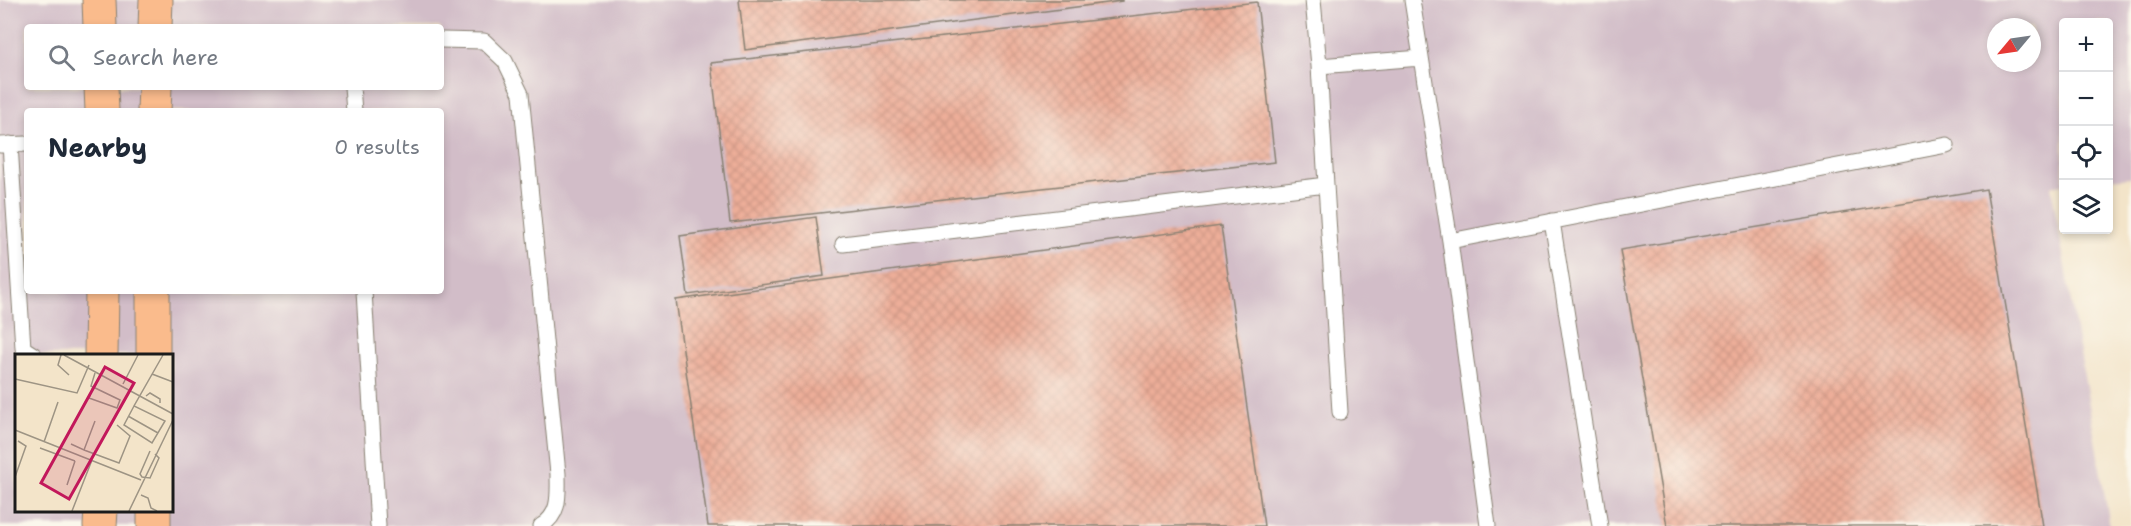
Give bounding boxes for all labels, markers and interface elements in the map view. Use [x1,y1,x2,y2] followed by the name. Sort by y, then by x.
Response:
[1987,18,2041,72] north arrow
[2059,18,2113,234] map controls
[2059,18,2113,72] button: +
[24,24,444,90] search box
[45,41,78,74] icon: search
[93,43,219,72] text: Search here
[2059,72,2113,126] button: −
[2059,126,2113,180] button: locate
[48,130,147,165] text: Nearby
[334,134,420,160] text: 0 results
[2059,180,2113,234] button: layers
[15,354,172,511] inset map

